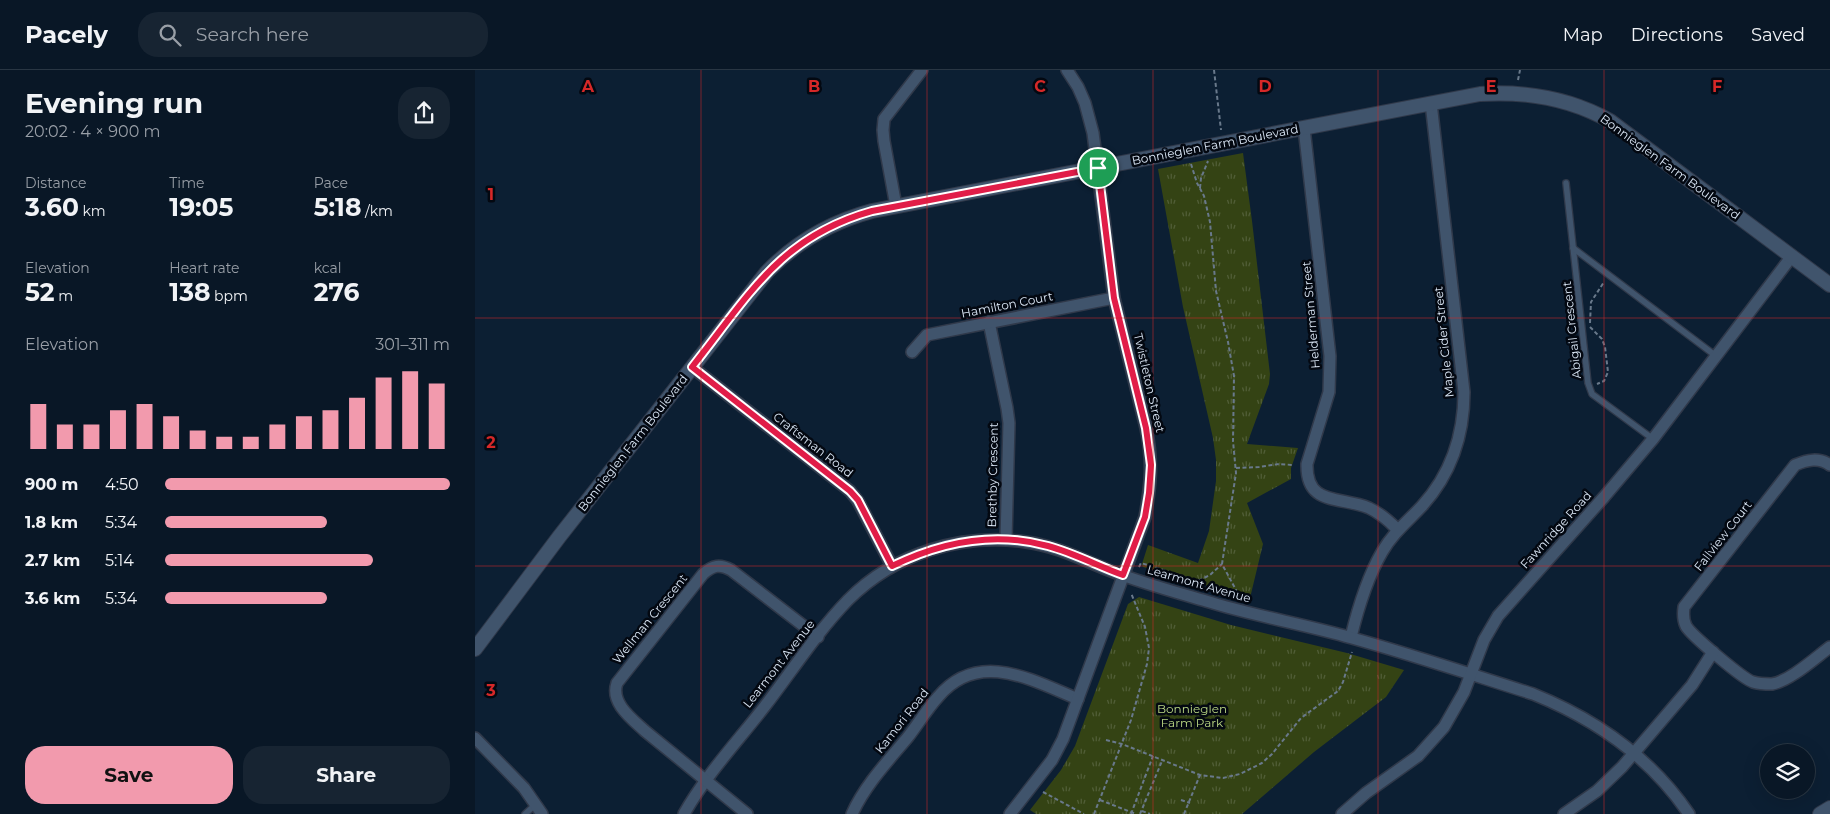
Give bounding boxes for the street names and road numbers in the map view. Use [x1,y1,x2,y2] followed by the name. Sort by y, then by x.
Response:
[1597,111,1743,222] street label: Bonnieglen Farm Boulevard
[1130,121,1299,168] street label: Bonnieglen Farm Boulevard
[1298,261,1323,369] street label: Helderman Street
[1559,280,1584,380] street label: Abigail Crescent
[1430,286,1457,398] street label: Maple Cider Street
[960,288,1054,321] street label: Hamilton Court
[1131,332,1168,434] street label: Twistleton Street
[575,371,691,514] street label: Bonnieglen Farm Boulevard
[770,409,856,480] street label: Craftsman Road
[984,422,1001,527] street label: Brethby Crescent
[1517,488,1594,571] street label: Fawnridge Road
[1690,497,1755,574] street label: Fallview Court
[1145,561,1253,606] street label: Learmont Avenue
[609,571,690,666] street label: Wellman Crescent
[740,617,818,711] street label: Learmont Avenue
[872,685,932,756] street label: Kamori Road

